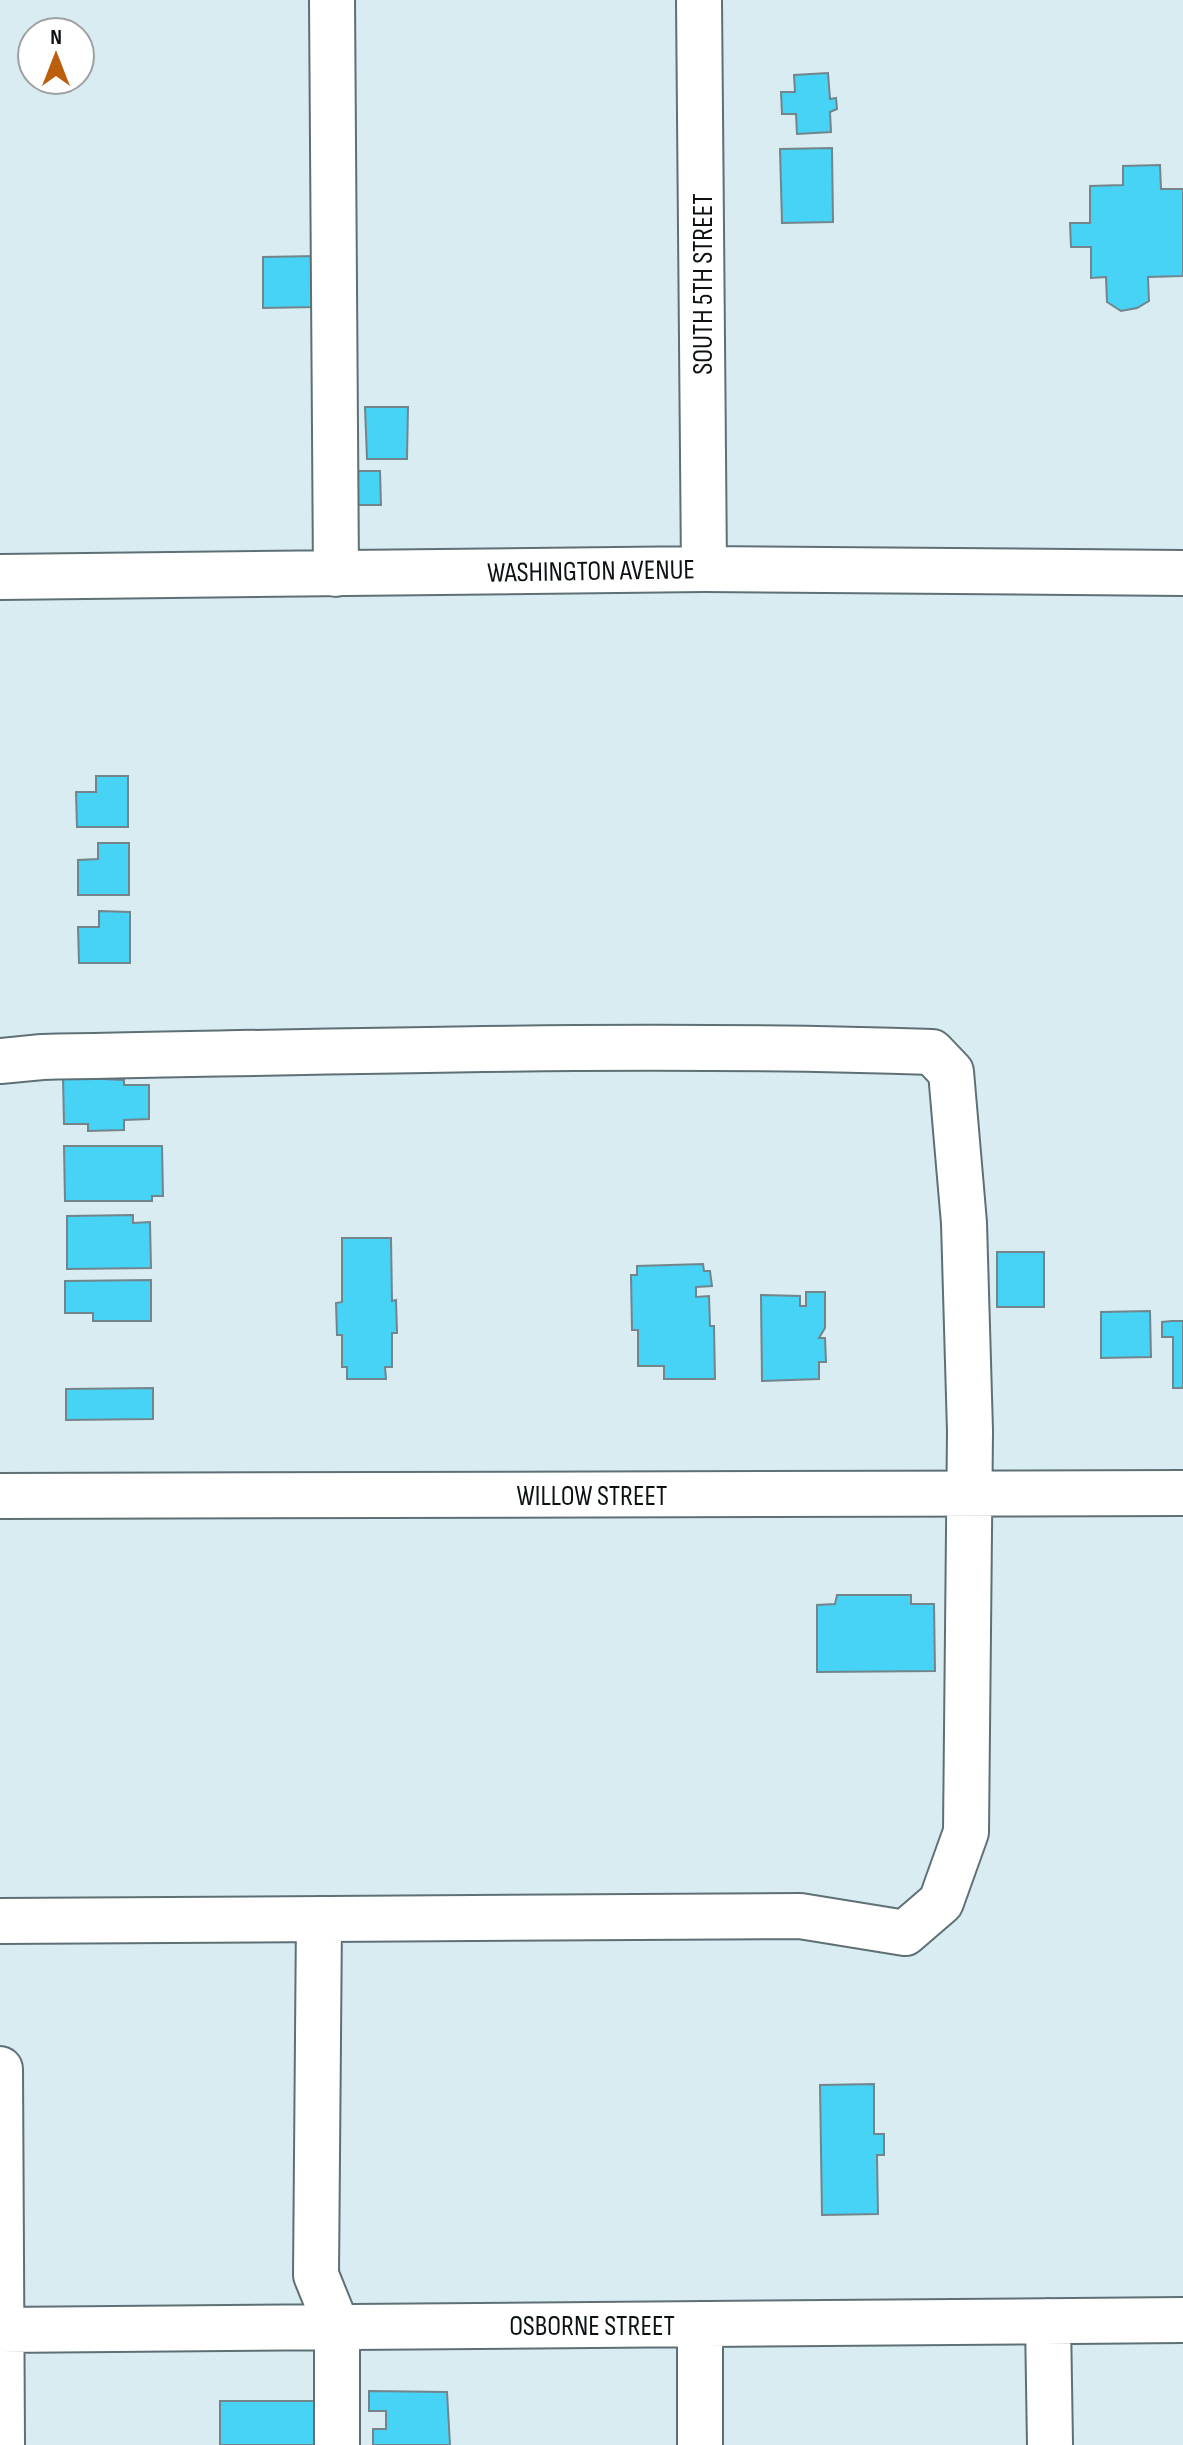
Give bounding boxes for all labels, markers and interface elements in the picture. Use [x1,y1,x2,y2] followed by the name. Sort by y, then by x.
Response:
[16,16,96,96] north arrow
[50,24,62,51] text: N
[687,193,720,375] street label: SOUTH 5TH STREET
[487,553,695,590] street label: WASHINGTON AVENUE
[517,1480,667,1513] street label: WILLOW STREET
[509,2310,675,2343] street label: OSBORNE STREET

